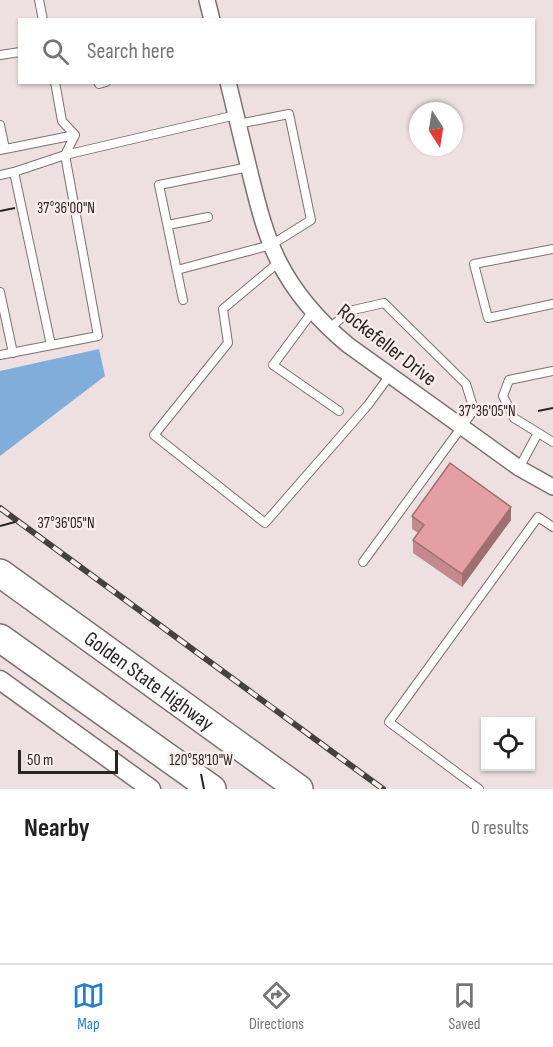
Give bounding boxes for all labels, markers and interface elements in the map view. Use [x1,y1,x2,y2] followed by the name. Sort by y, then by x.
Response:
[18,18,535,84] search box
[39,35,72,68] icon: search
[87,38,174,65] text: Search here
[409,102,463,156] north arrow
[37,199,95,218] text: 37°36'00"N
[332,299,442,391] street label: Rockefeller Drive
[458,402,516,421] text: 37°36'05"N
[37,514,95,533] text: 37°36'05"N
[80,626,219,736] street label: Golden State Highway
[481,717,535,771] map controls
[481,717,535,771] button: locate
[18,747,118,774] scale bar
[27,751,53,770] text: 50 m
[169,751,233,770] text: 120°58'10"W
[24,813,90,844] text: Nearby
[471,816,529,840] text: 0 results
[72,979,105,1034] tab: Map
[249,979,304,1034] tab: Directions
[448,979,481,1034] tab: Saved

